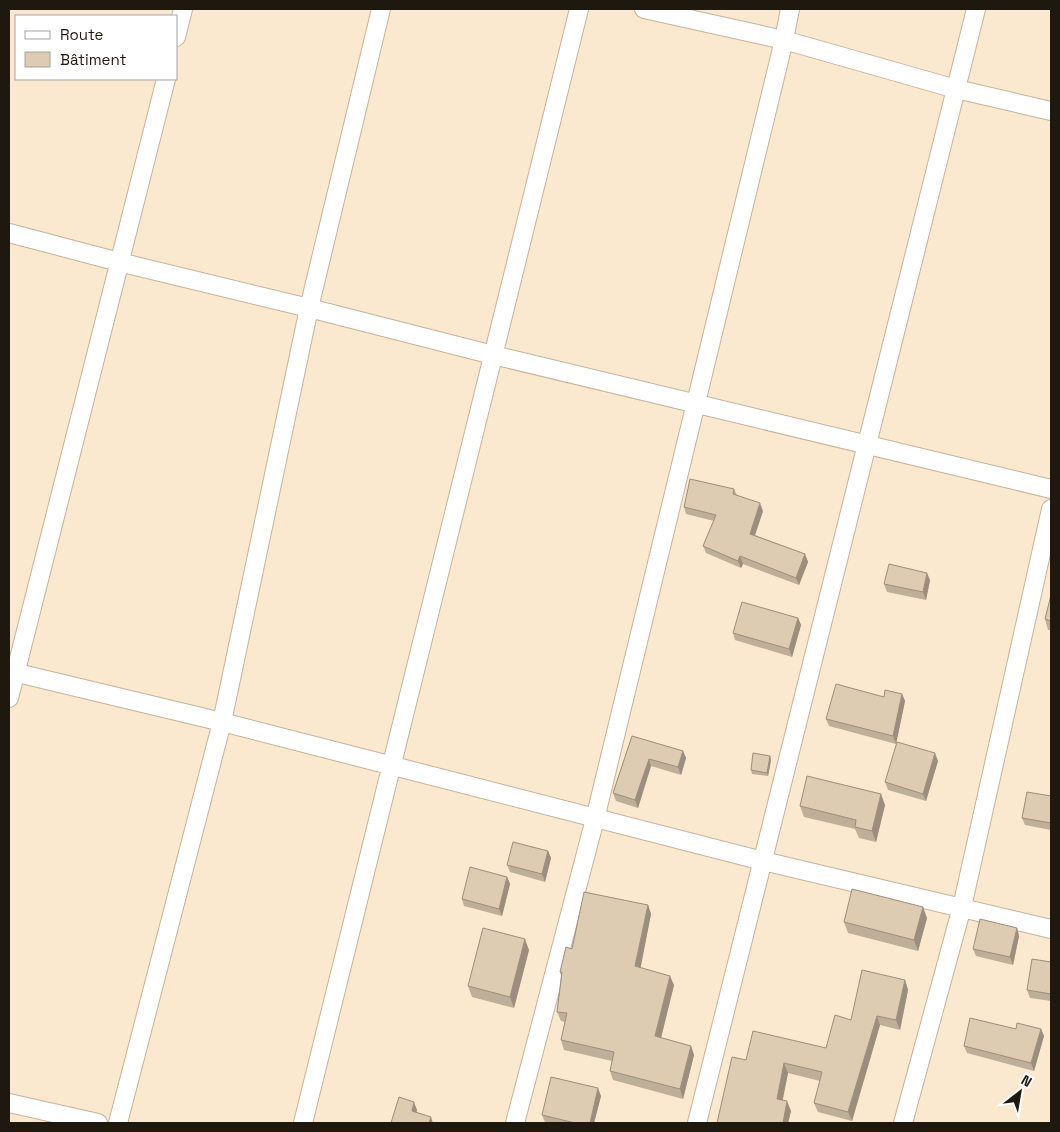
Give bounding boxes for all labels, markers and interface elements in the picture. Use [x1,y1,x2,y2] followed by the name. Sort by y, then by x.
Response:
[15,15,178,80] legend
[60,25,104,44] text: Route
[60,50,126,69] text: Bâtiment
[995,1067,1045,1117] north arrow
[1018,1071,1035,1091] text: N

